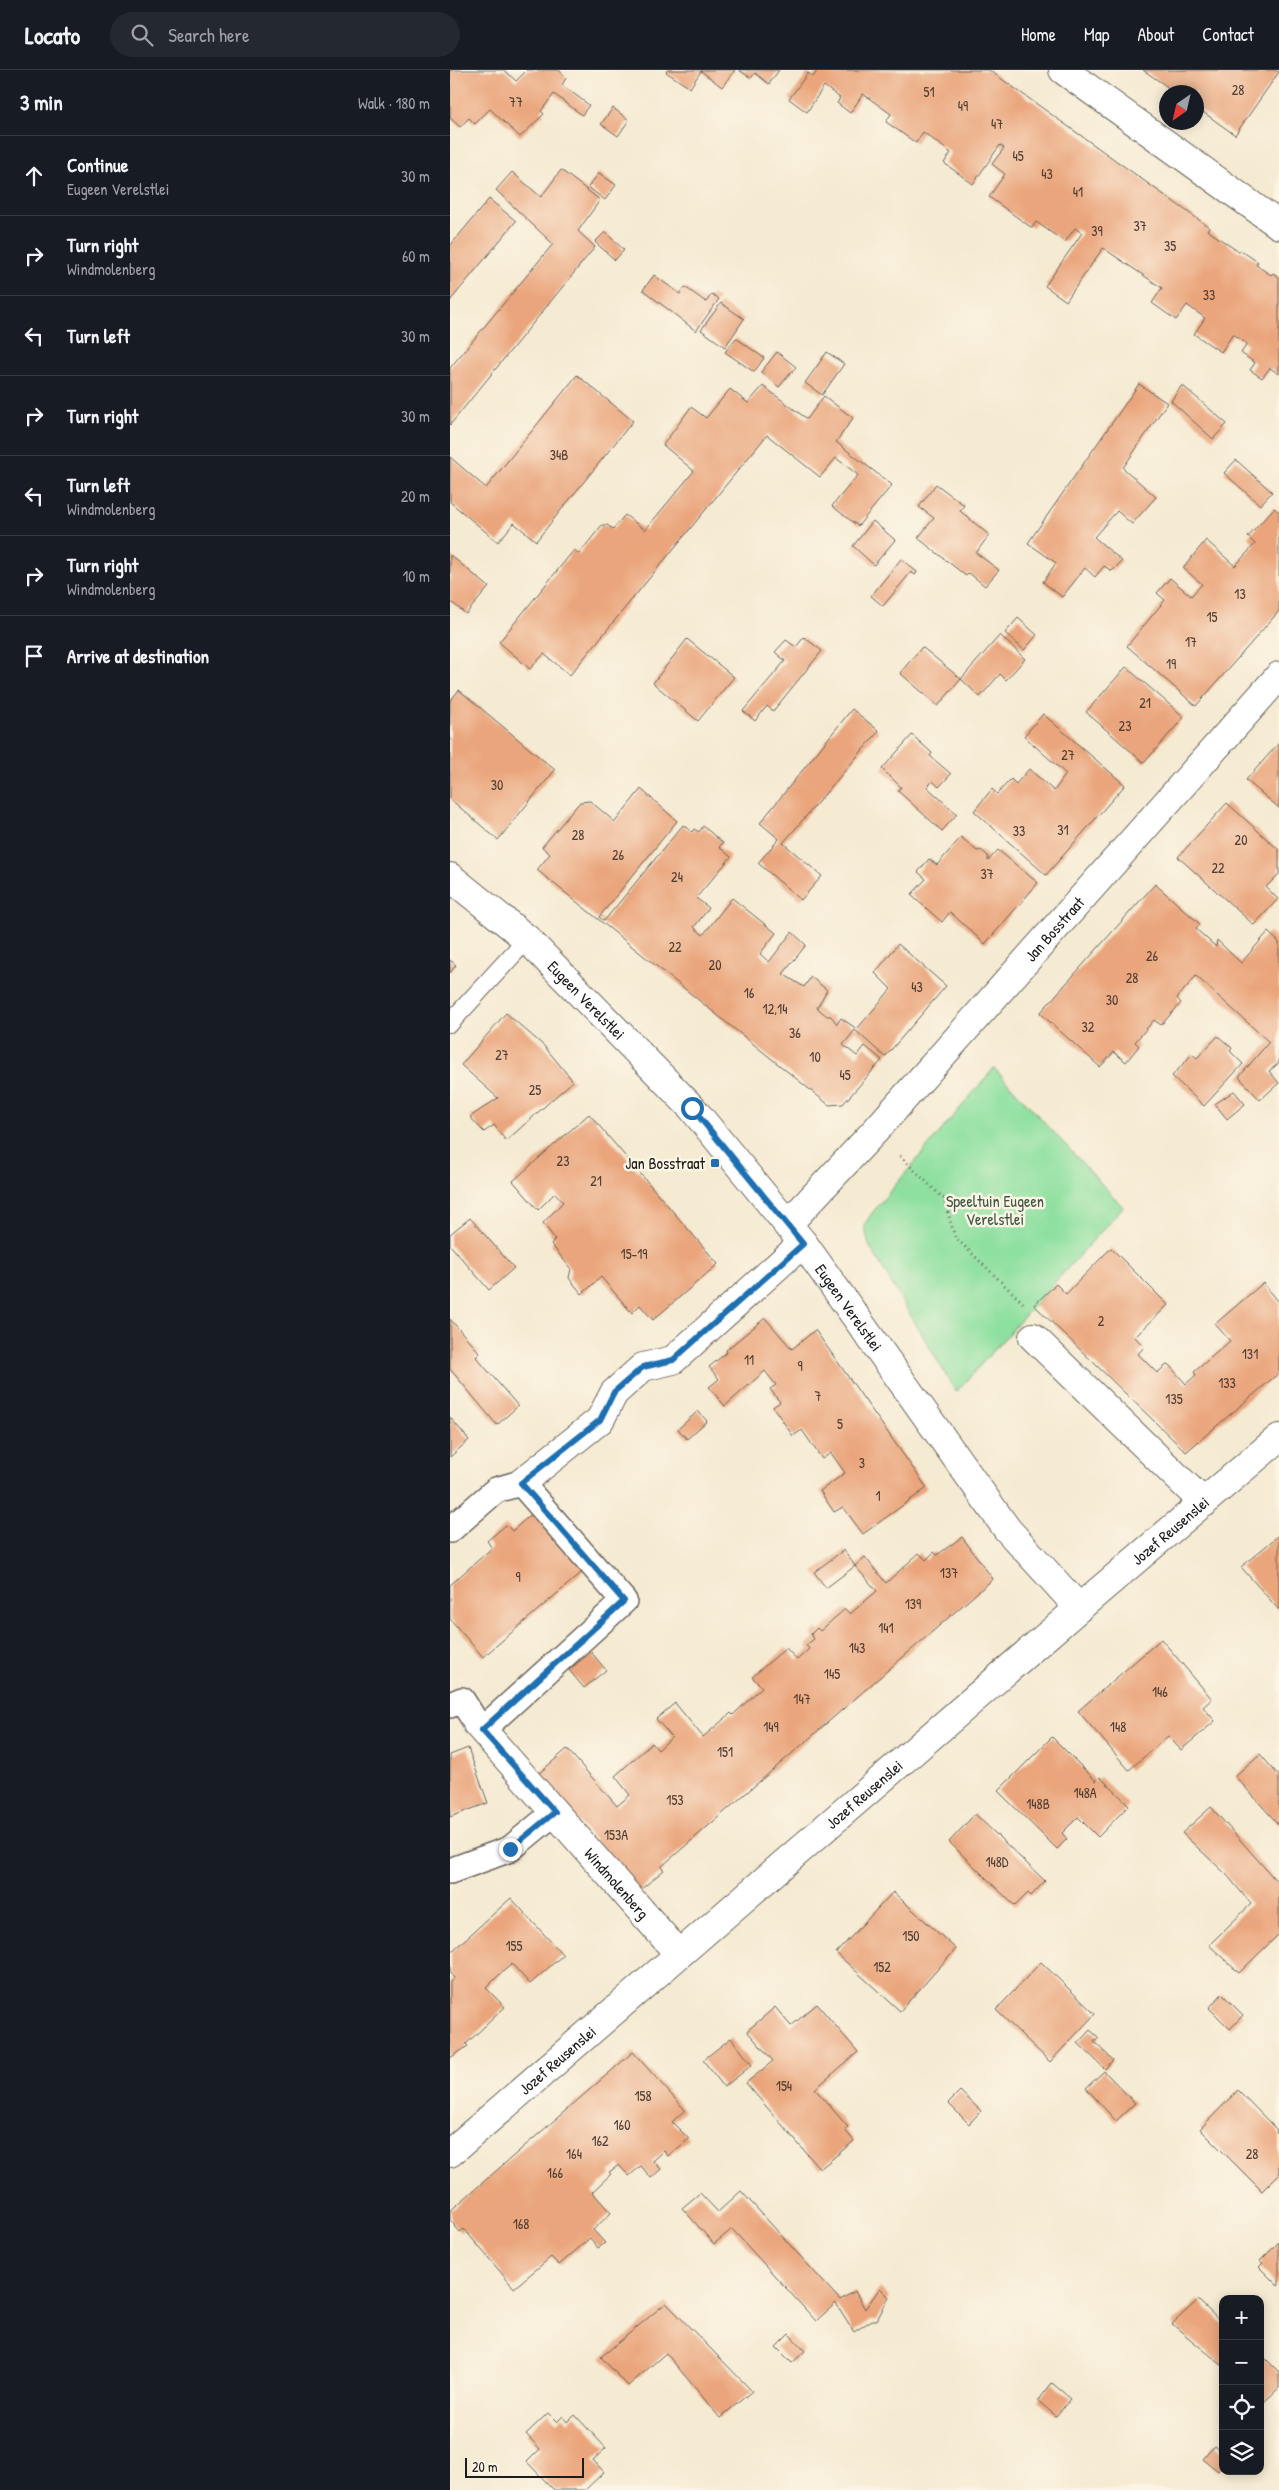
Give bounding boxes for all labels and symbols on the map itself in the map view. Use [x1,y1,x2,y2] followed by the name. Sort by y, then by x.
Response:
[1232,80,1244,99] house number: 28
[923,82,935,101] house number: 51
[1159,85,1204,130] north arrow
[509,92,523,111] house number: 77
[958,96,968,115] house number: 49
[991,114,1003,133] house number: 47
[1012,146,1024,165] house number: 45
[1041,164,1053,183] house number: 43
[1073,182,1083,201] house number: 41
[1133,216,1147,235] house number: 37
[1091,221,1103,240] house number: 39
[1164,236,1176,255] house number: 35
[1203,285,1215,304] house number: 33
[550,445,568,464] house number: 34B
[1234,584,1246,603] house number: 13
[1206,607,1218,626] house number: 15
[1185,632,1197,651] house number: 17
[1166,654,1176,673] house number: 19
[1139,693,1151,712] house number: 21
[1119,716,1131,735] house number: 23
[1061,745,1075,764] house number: 27
[491,775,503,794] house number: 30
[1057,820,1069,839] house number: 31
[1013,821,1025,840] house number: 33
[572,825,584,844] house number: 28
[1235,830,1247,849] house number: 20
[612,845,624,864] house number: 26
[1211,858,1225,877] house number: 22
[980,864,994,883] house number: 37
[671,867,683,886] house number: 24
[1020,891,1089,966] street label: Jan Bosstraat
[668,937,682,956] house number: 22
[1146,946,1158,965] house number: 26
[709,955,721,974] house number: 20
[543,956,630,1044] street label: Eugeen Verelstlei
[1126,968,1138,987] house number: 28
[911,977,923,996] house number: 43
[744,983,755,1002] house number: 16
[1106,990,1118,1009] house number: 30
[763,999,787,1018] house number: 12,14
[1082,1017,1095,1036] house number: 32
[789,1023,801,1042] house number: 36
[495,1045,509,1064] house number: 27
[809,1047,821,1066] house number: 10
[839,1065,851,1084] house number: 45
[529,1080,541,1099] house number: 25
[681,1097,704,1120] route start
[557,1151,569,1170] house number: 23
[625,1152,705,1174] place label: Jan Bosstraat
[709,1157,721,1169] marker: Jan Bosstraat
[590,1171,602,1190] house number: 21
[946,1190,1044,1230] park label: Speeltuin Eugeen Verelstlei
[621,1244,647,1263] house number: 15-19
[810,1259,888,1356] street label: Eugeen Verelstlei
[1098,1311,1105,1330] house number: 2
[1242,1344,1258,1363] house number: 131
[744,1350,754,1369] house number: 11
[797,1356,803,1375] house number: 9
[1218,1373,1236,1392] house number: 133
[815,1386,822,1405] house number: 7
[1165,1389,1183,1408] house number: 135
[837,1414,843,1433] house number: 5
[859,1453,865,1472] house number: 3
[875,1486,881,1505] house number: 1
[1127,1491,1214,1570] street label: Jozef Reusenslei
[940,1563,958,1582] house number: 137
[515,1567,521,1586] house number: 9
[905,1594,921,1613] house number: 139
[878,1618,894,1637] house number: 141
[849,1638,865,1657] house number: 143
[824,1664,840,1683] house number: 145
[1152,1682,1168,1701] house number: 146
[793,1689,811,1708] house number: 147
[763,1717,779,1736] house number: 149
[1110,1717,1126,1736] house number: 148
[717,1742,733,1761] house number: 151
[821,1755,907,1834] street label: Jozef Reusenslei
[1073,1783,1097,1802] house number: 148A
[666,1790,684,1809] house number: 153
[1026,1794,1050,1813] house number: 148B
[604,1825,628,1844] house number: 153A
[499,1838,522,1861] route end
[579,1843,654,1924] street label: Windmolenberg
[985,1852,1009,1871] house number: 148D
[902,1926,920,1945] house number: 150
[506,1936,523,1955] house number: 155
[873,1957,891,1976] house number: 152
[514,2021,601,2100] street label: Jozef Reusenslei
[776,2076,792,2095] house number: 154
[634,2086,652,2105] house number: 158
[614,2115,630,2134] house number: 160
[591,2131,609,2150] house number: 162
[566,2144,582,2163] house number: 164
[1246,2144,1258,2163] house number: 28
[547,2163,564,2182] house number: 166
[513,2214,529,2233] house number: 168
[465,2455,584,2478] scale bar

